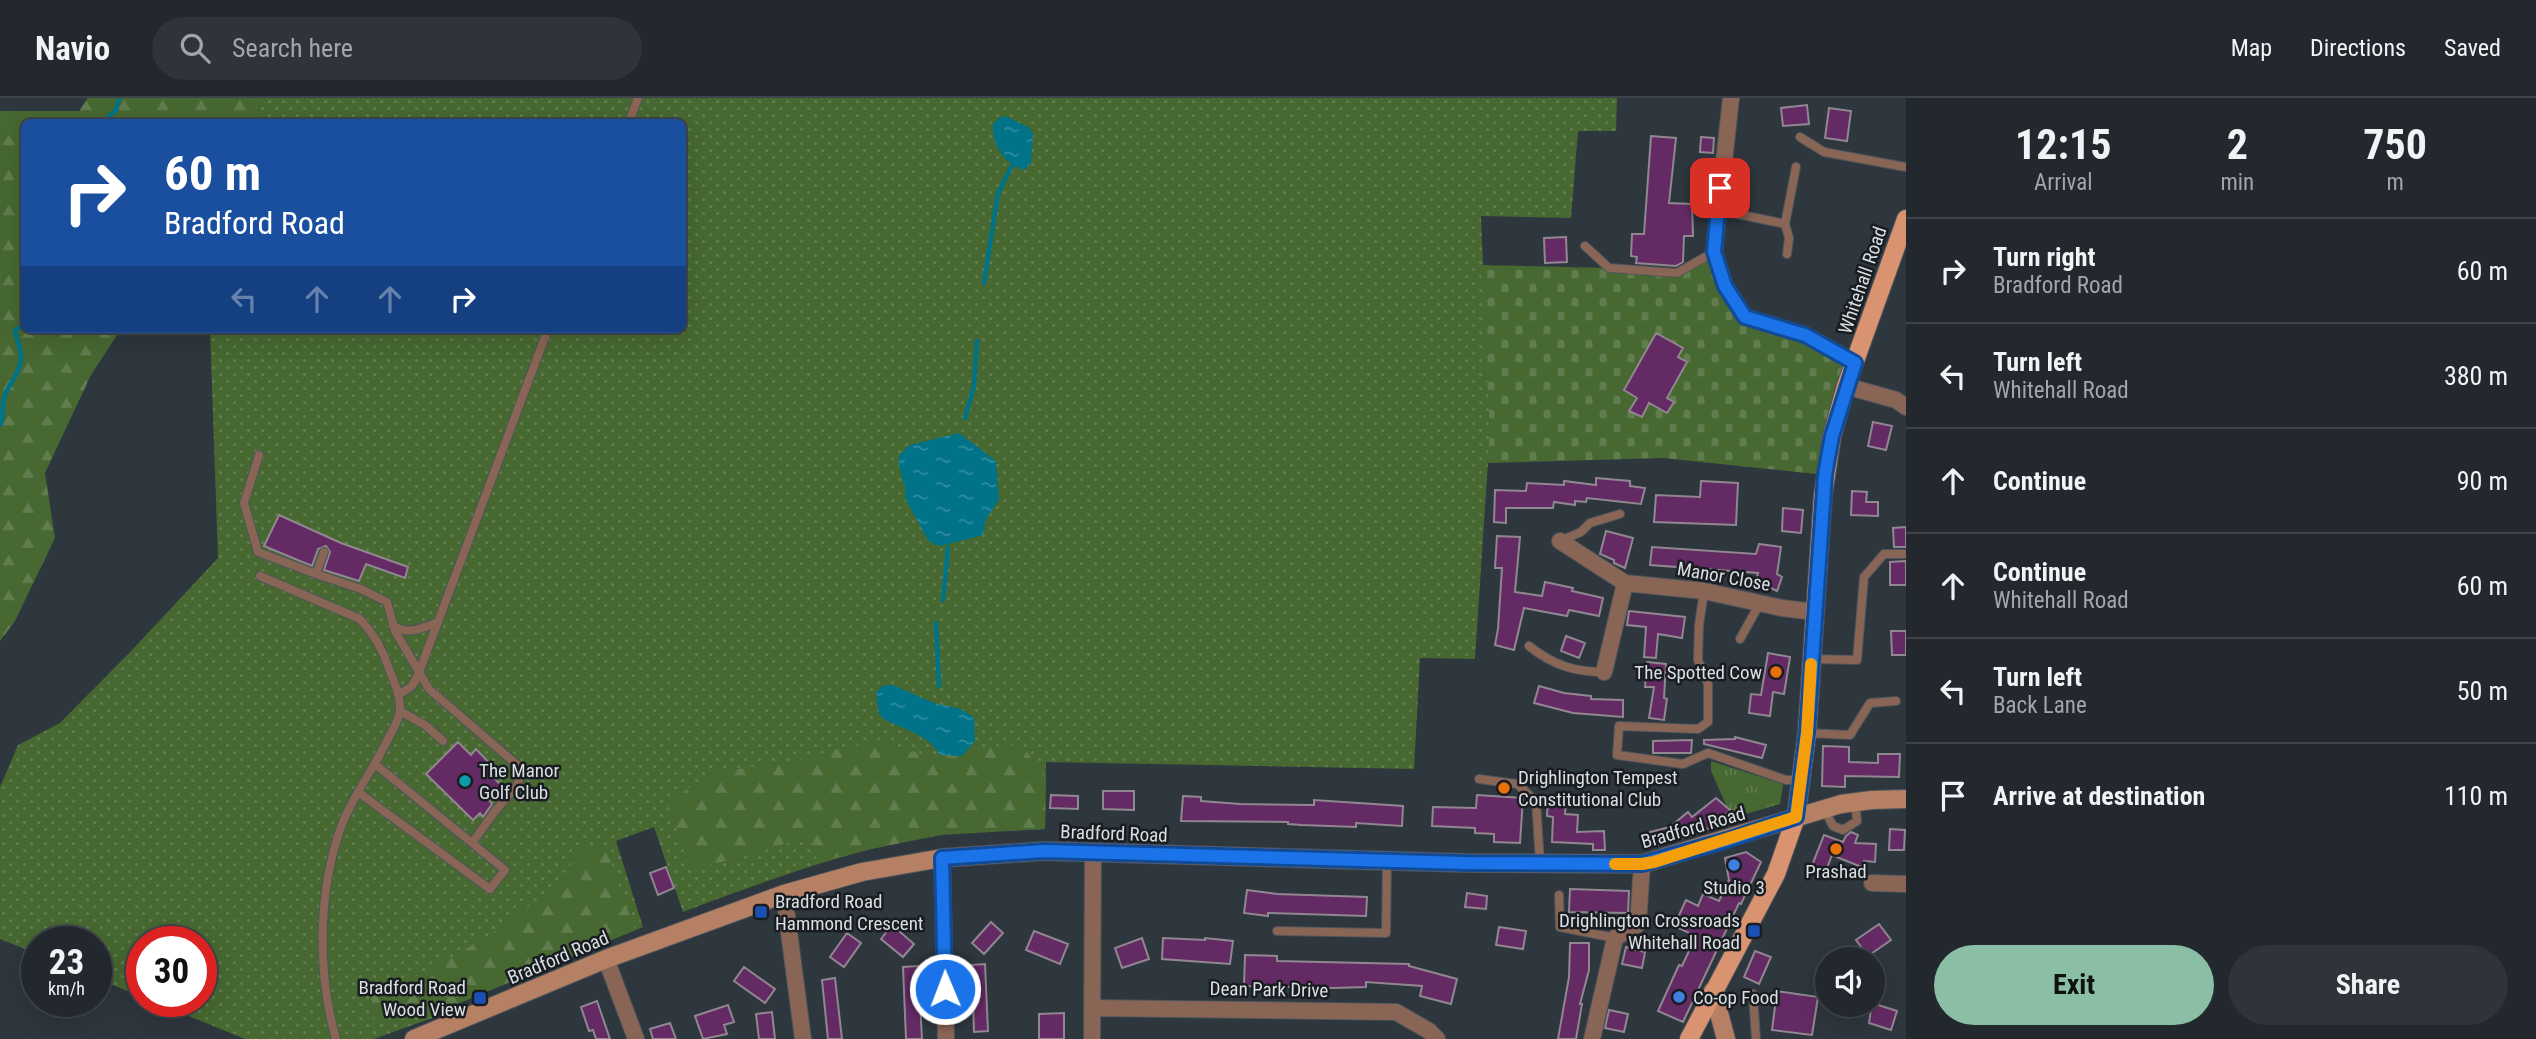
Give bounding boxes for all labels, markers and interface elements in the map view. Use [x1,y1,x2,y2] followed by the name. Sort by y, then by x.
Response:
[152,17,642,80] search box
[35,29,110,68] text: Navio
[176,29,214,67] icon: search
[232,33,353,63] text: Search here
[2231,34,2272,62] text: Map
[2310,34,2406,62] text: Directions
[2444,34,2501,62] text: Saved
[2015,120,2111,169] text: 12:15
[2227,120,2248,169] text: 2
[2363,120,2427,169] text: 750
[164,145,261,202] text: 60 m
[49,147,140,238] icon: right
[1690,158,1750,218] pin
[1701,169,1739,207] icon: arrive
[2034,169,2092,196] text: Arrival
[2220,169,2254,196] text: min
[2386,169,2404,196] text: m
[164,204,345,242] text: Bradford Road
[1833,223,1892,337] street label: Whitehall Road
[1993,242,2095,272] text: Turn right
[1934,252,1972,290] icon: right
[2457,256,2508,286] text: 60 m
[1993,272,2123,299] text: Bradford Road
[225,280,263,318] icon: left
[298,280,336,318] icon: ahead
[371,280,409,318] icon: ahead
[444,280,482,318] icon: right
[1993,347,2082,377] text: Turn left
[1934,357,1972,395] icon: left
[2444,361,2508,391] text: 380 m
[1993,377,2129,404] text: Whitehall Road
[1934,462,1972,500] icon: ahead
[1993,466,2086,496] text: Continue
[2457,466,2508,496] text: 90 m
[1675,557,1773,596] street label: Manor Close
[1993,557,2086,587] text: Continue
[1934,567,1972,605] icon: ahead
[2457,571,2508,601] text: 60 m
[1993,587,2129,614] text: Whitehall Road
[1634,661,1762,684] place label: The Spotted Cow
[1993,662,2082,692] text: Turn left
[1768,664,1784,680] marker: The Spotted Cow
[1934,672,1972,710] icon: left
[2457,676,2508,706] text: 50 m
[1993,692,2087,719] text: Back Lane
[479,759,560,804] place label: The Manor Golf Club
[1518,766,1678,811] place label: Drighlington Tempest Constitutional Club
[457,773,473,789] marker: The Manor Golf Club
[1934,777,1972,815] icon: arrive
[1496,780,1512,796] marker: Drighlington Tempest Constitutional Club
[1993,781,2205,811] text: Arrive at destination
[2444,781,2508,811] text: 110 m
[1638,802,1748,853] street label: Bradford Road
[1060,820,1168,847] street label: Bradford Road
[1828,841,1844,857] marker: Prashad
[1726,857,1742,873] marker: Studio 3
[1805,860,1867,883] place label: Prashad
[1703,876,1765,899] place label: Studio 3
[775,890,923,935] place label: Bradford Road Hammond Crescent
[753,904,769,920] marker: Bradford Road Hammond Crescent
[1559,909,1740,954] place label: Drighlington Crossroads Whitehall Road
[1746,923,1762,939] marker: Drighlington Crossroads Whitehall Road
[126,926,217,1017] speed limit sign: 30
[504,926,612,989] street label: Bradford Road
[49,942,84,983] text: 23
[1934,945,2214,1025] button: Exit
[2228,945,2508,1025] button: Share
[1815,947,1885,1017] map controls
[1815,947,1885,1017] button: sound
[908,952,982,1026] position arrow
[359,976,466,1021] place label: Bradford Road Wood View
[1210,977,1329,1002] street label: Dean Park Drive
[48,978,85,999] text: km/h
[1693,986,1779,1009] place label: Co-op Food
[1671,989,1687,1005] marker: Co-op Food
[472,990,488,1006] marker: Bradford Road Wood View

